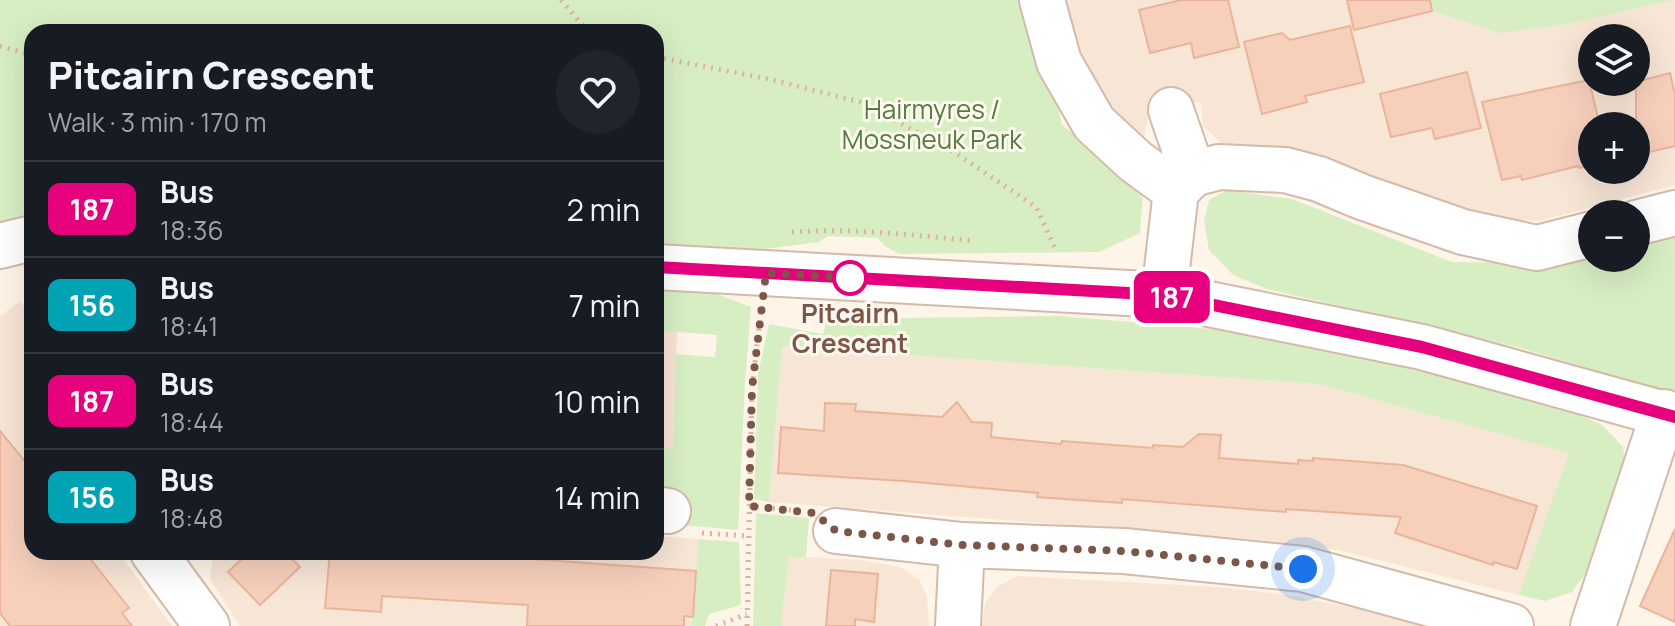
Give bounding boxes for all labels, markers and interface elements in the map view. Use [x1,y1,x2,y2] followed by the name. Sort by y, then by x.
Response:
[1578,24,1650,272] map controls
[1578,24,1650,96] button: layers
[48,48,375,100] text: Pitcairn Crescent
[556,50,640,134] button: heart
[842,91,1023,157] park label: Hairmyres / Mossneuk Park
[48,104,267,140] text: Walk · 3 min · 170 m
[1578,112,1650,184] button: +
[160,171,214,212] text: Bus
[567,189,640,230] text: 2 min
[70,190,114,228] text: 187
[1578,200,1650,272] button: −
[160,212,224,248] text: 18:36
[833,261,867,295] marker: Pitcairn Crescent
[160,267,214,308] text: Bus
[1126,271,1218,323] line badge: 187
[1150,278,1194,316] text: 187
[569,285,640,326] text: 7 min
[69,286,115,324] text: 156
[792,295,908,361] place label: Pitcairn Crescent
[160,308,218,344] text: 18:41
[160,363,214,404] text: Bus
[554,381,640,422] text: 10 min
[70,382,114,420] text: 187
[160,404,224,440] text: 18:44
[160,459,214,500] text: Bus
[554,477,640,518] text: 14 min
[69,478,115,516] text: 156
[160,500,223,536] text: 18:48
[1283,549,1323,589] your location

